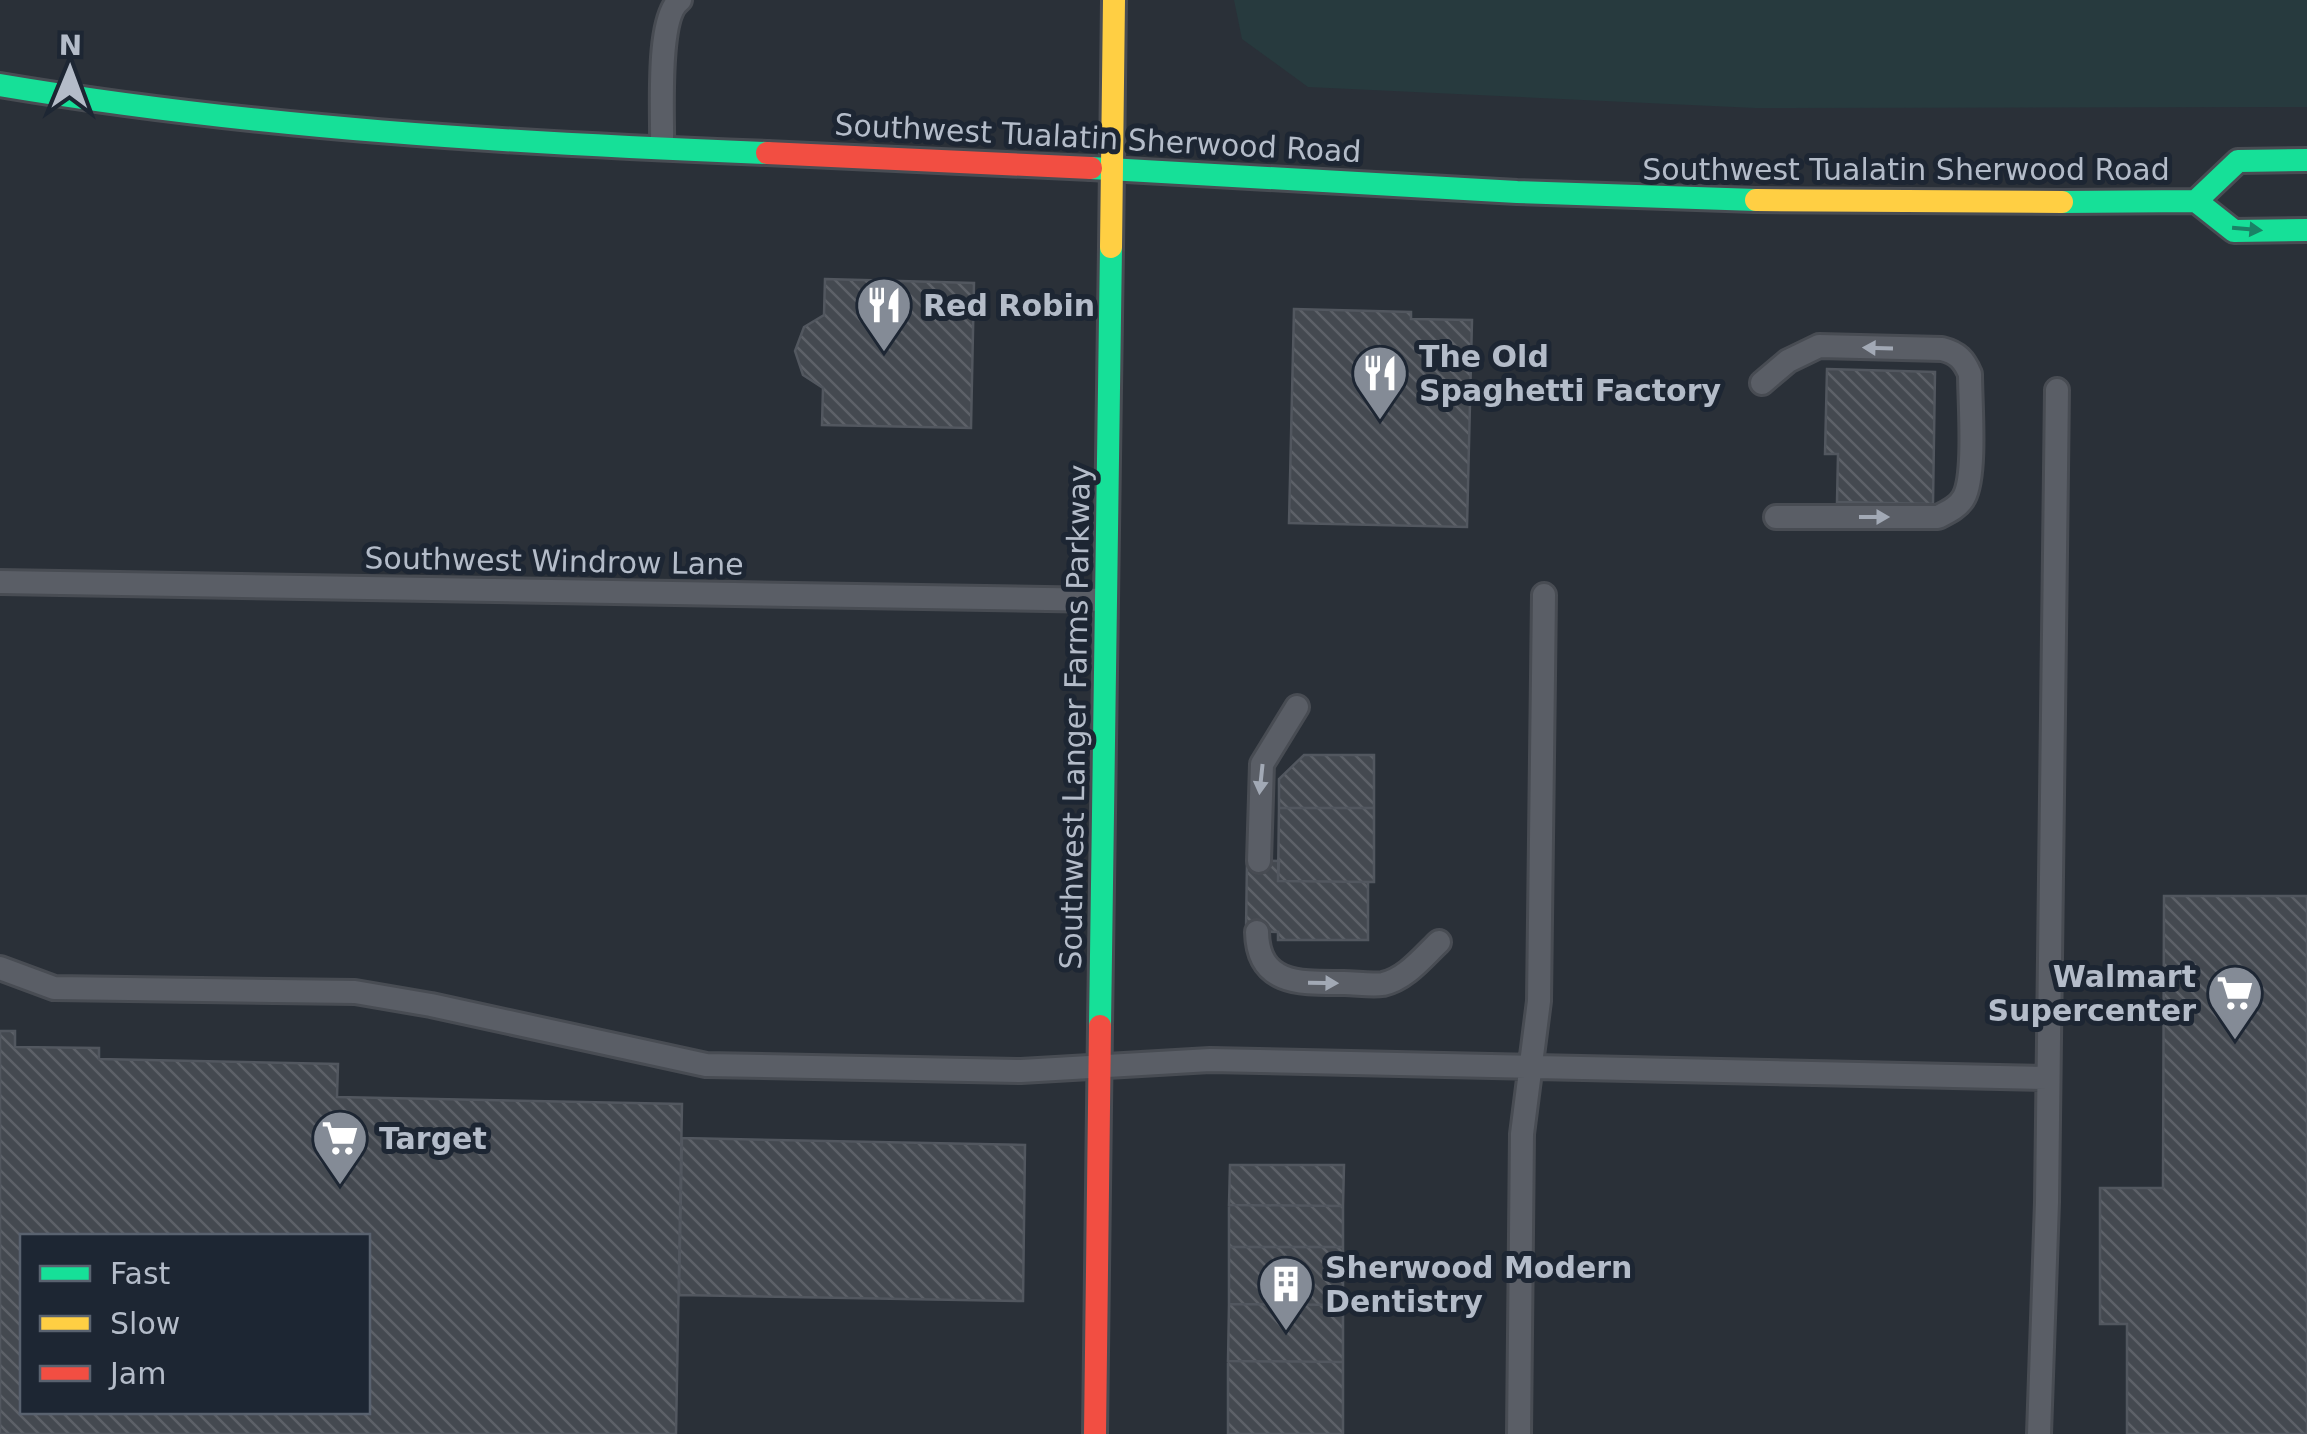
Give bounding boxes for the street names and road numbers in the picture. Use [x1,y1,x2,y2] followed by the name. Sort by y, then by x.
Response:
[834,107,1362,169] street label: Southwest Tualatin Sherwood Road
[1642,152,2170,187] street label: Southwest Tualatin Sherwood Road
[1053,464,1097,970] street label: Southwest Langer Farms Parkway
[364,540,744,582] street label: Southwest Windrow Lane

